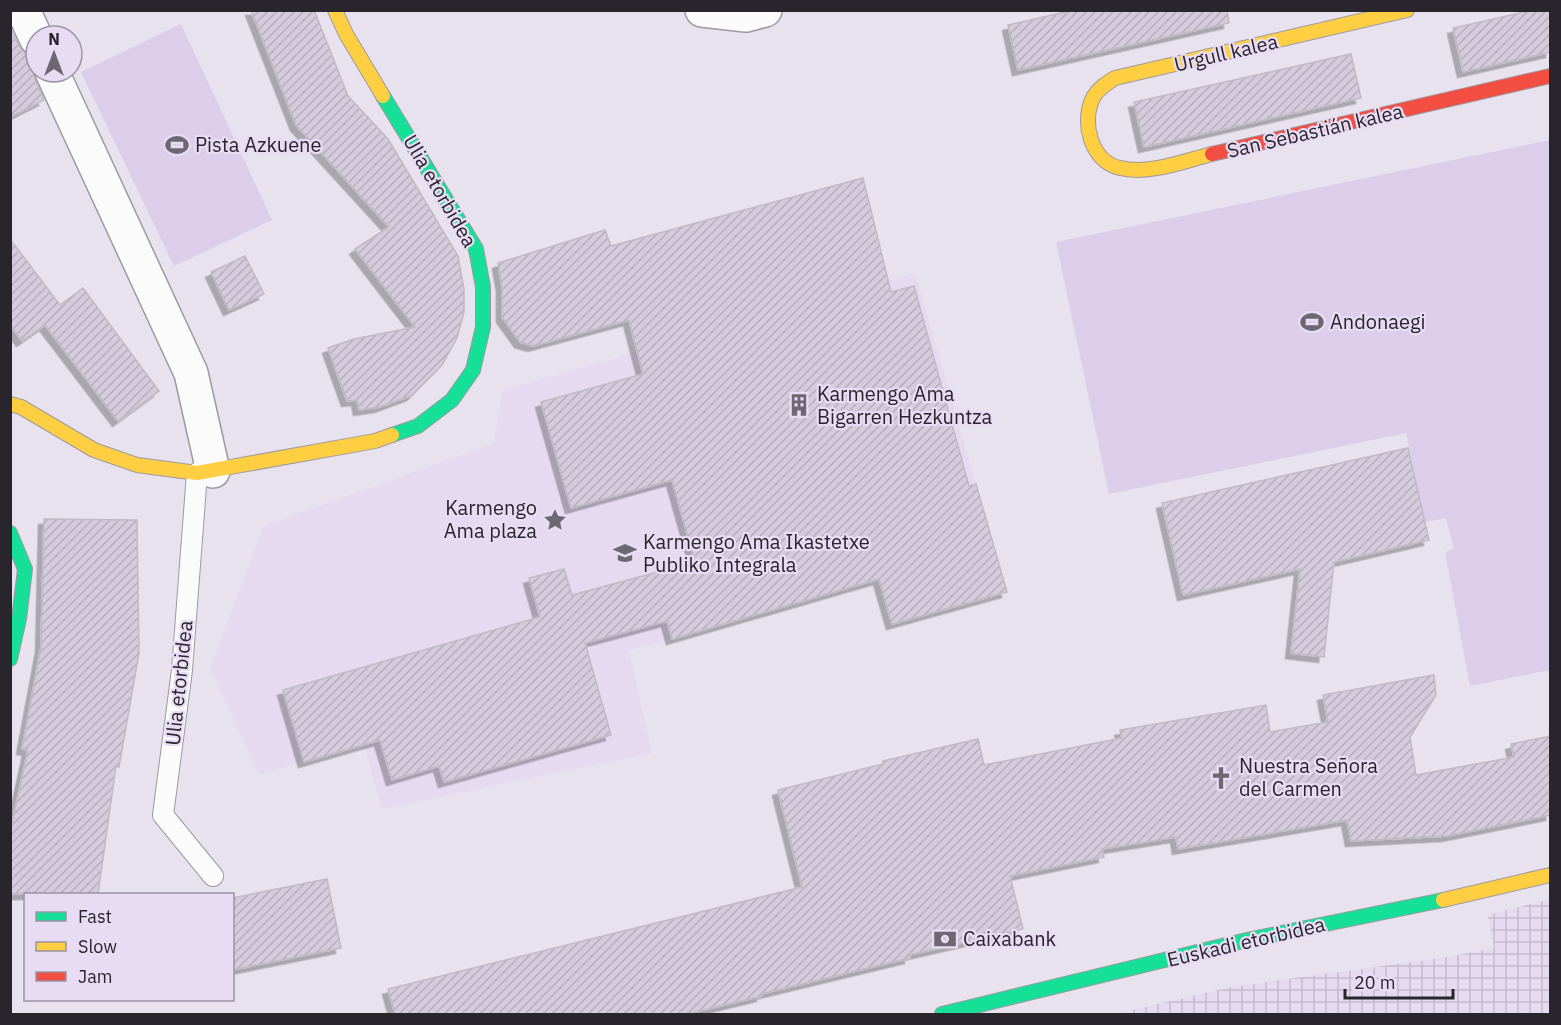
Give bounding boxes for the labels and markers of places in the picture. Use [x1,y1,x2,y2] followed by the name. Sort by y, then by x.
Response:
[195,131,321,158] place label: Pista Azkuene
[164,132,190,158] sports icon: Pista Azkuene
[1330,308,1426,335] place label: Andonaegi
[1299,309,1325,335] sports icon: Andonaegi
[817,380,993,430] place label: Karmengo Ama Bigarren Hezkuntza
[786,392,812,418] building icon: Karmengo Ama Bigarren Hezkuntza
[444,494,537,544] place label: Karmengo Ama plaza
[542,507,568,533] place icon: Karmengo Ama plaza
[643,528,870,578] place label: Karmengo Ama Ikastetxe Publiko Integrala
[612,540,638,566] school or university icon: Karmengo Ama Ikastetxe Publiko Integrala
[1239,752,1378,802] place label: Nuestra Señora del Carmen
[1208,765,1234,791] church icon: Nuestra Señora del Carmen
[963,925,1057,952] place label: Caixabank
[932,926,958,952] bank icon: Caixabank

